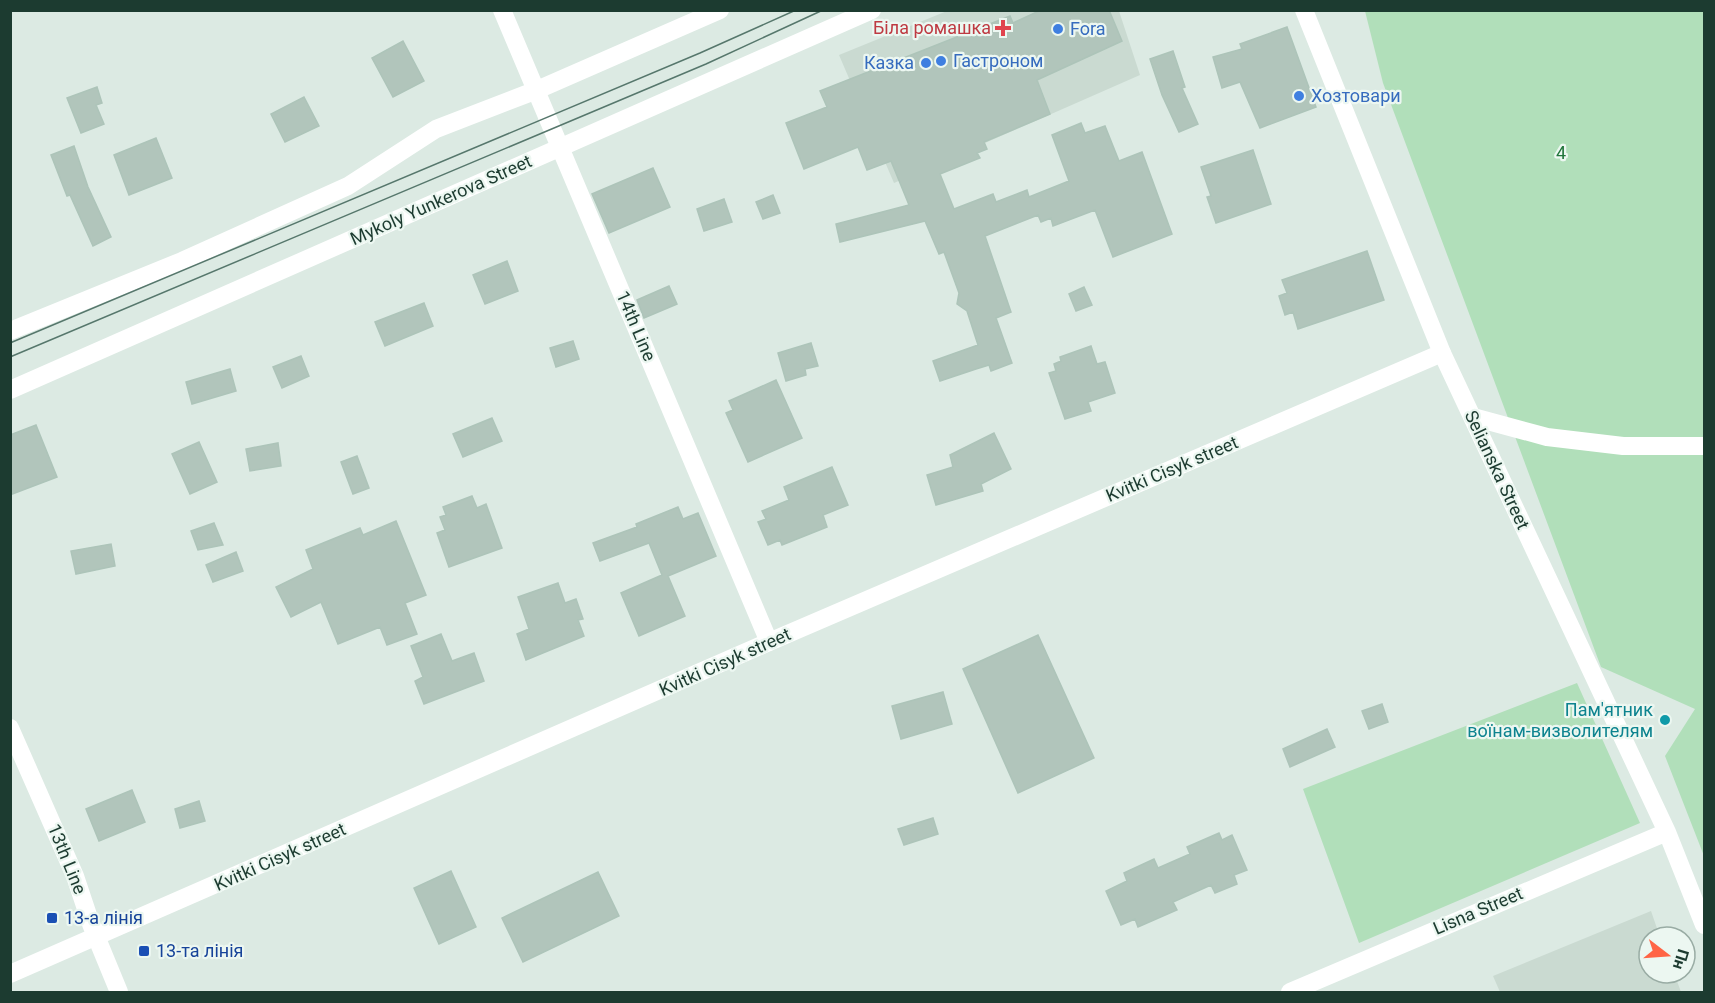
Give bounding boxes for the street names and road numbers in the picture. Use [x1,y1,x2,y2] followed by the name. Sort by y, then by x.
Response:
[347,150,535,249] street label: Mykoly Yunkerova Street
[612,288,661,364] street label: 14th Line
[1461,407,1534,533] street label: Selianska Street
[1103,431,1241,506] street label: Kvitki Cisyk street
[656,623,794,700] street label: Kvitki Cisyk street
[211,818,349,895] street label: Kvitki Cisyk street
[44,821,91,897] street label: 13th Line
[1430,882,1526,939] street label: Lisna Street

